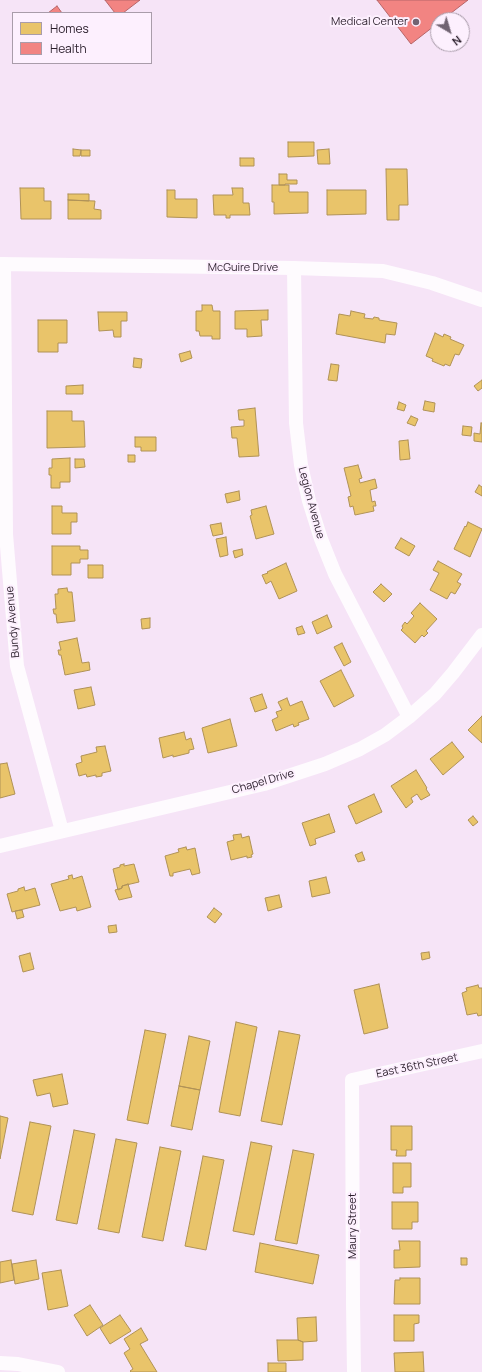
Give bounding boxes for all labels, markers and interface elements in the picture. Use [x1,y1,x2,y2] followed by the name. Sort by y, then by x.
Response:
[12,12,152,64] legend
[430,12,470,52] north arrow
[331,15,408,29] place label: Medical Center
[411,17,421,27] marker: Medical Center
[50,20,89,37] text: Homes
[449,33,465,49] text: N
[50,40,87,57] text: Health
[208,261,278,275] street label: McGuire Drive
[295,466,327,540] street label: Legion Avenue
[3,586,23,658] street label: Bundy Avenue
[230,767,296,797] street label: Chapel Drive
[375,1051,459,1081] street label: East 36th Street
[346,1193,360,1259] street label: Maury Street

